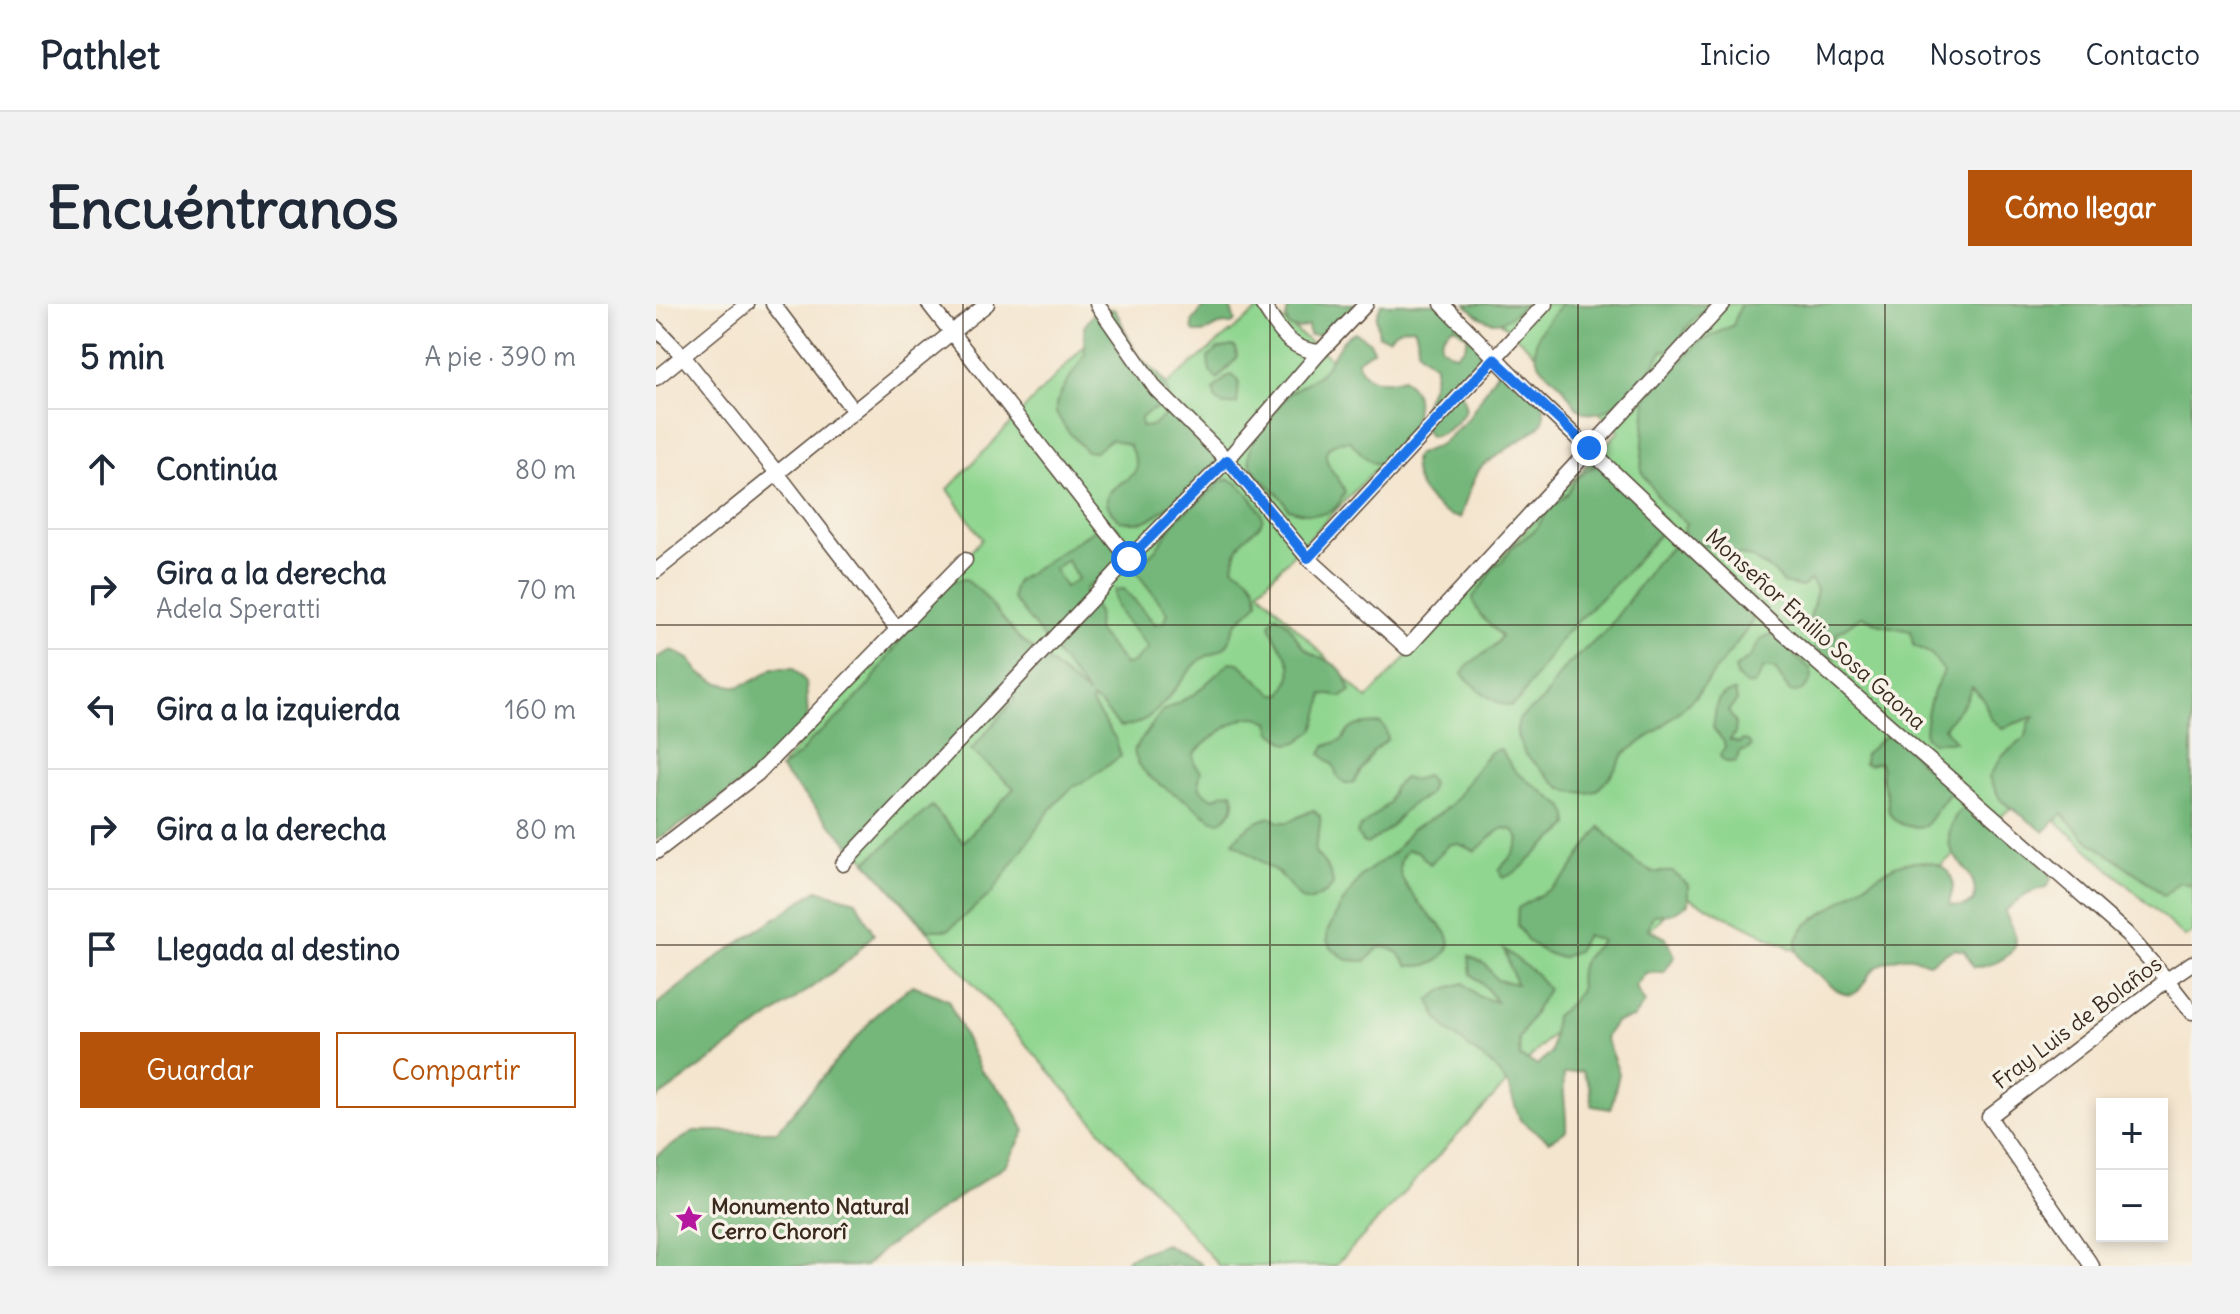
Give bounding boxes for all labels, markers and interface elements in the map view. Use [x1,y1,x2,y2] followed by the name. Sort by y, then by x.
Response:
[40,32,160,79] text: Pathlet
[1700,37,1771,73] text: Inicio
[1815,37,1885,73] text: Mapa
[1929,37,2041,73] text: Nosotros
[2085,37,2200,73] text: Contacto
[1968,170,2192,246] button: Cómo llegar
[48,173,399,243] text: Encuéntranos
[80,335,165,378] text: 5 min
[424,340,576,373] text: A pie · 390 m
[1571,430,1607,466] route end
[80,447,124,491] icon: ahead
[156,450,278,488] text: Continúa
[515,453,576,486] text: 80 m
[1700,523,1932,735] street label: Monseñor Emilio Sosa Gaona
[1111,541,1147,577] route start
[156,554,387,592] text: Gira a la derecha
[80,567,124,611] icon: right
[517,573,576,606] text: 70 m
[156,592,321,625] text: Adela Speratti
[80,687,124,731] icon: left
[156,690,400,728] text: Gira a la izquierda
[505,693,576,726] text: 160 m
[80,807,124,851] icon: right
[156,810,387,848] text: Gira a la derecha
[515,813,576,846] text: 80 m
[80,927,124,971] icon: arrive
[156,930,400,968] text: Llegada al destino
[1987,949,2167,1095] street label: Fray Luis de Bolaños
[80,1032,320,1108] button: Guardar
[336,1032,576,1108] button: Compartir
[2096,1098,2168,1242] map controls
[2096,1098,2168,1170] button: +
[2096,1170,2168,1242] button: −
[711,1192,909,1245] place label: Monumento Natural Cerro Chororî
[674,1204,704,1234] place icon: Monumento Natural Cerro Chororî

